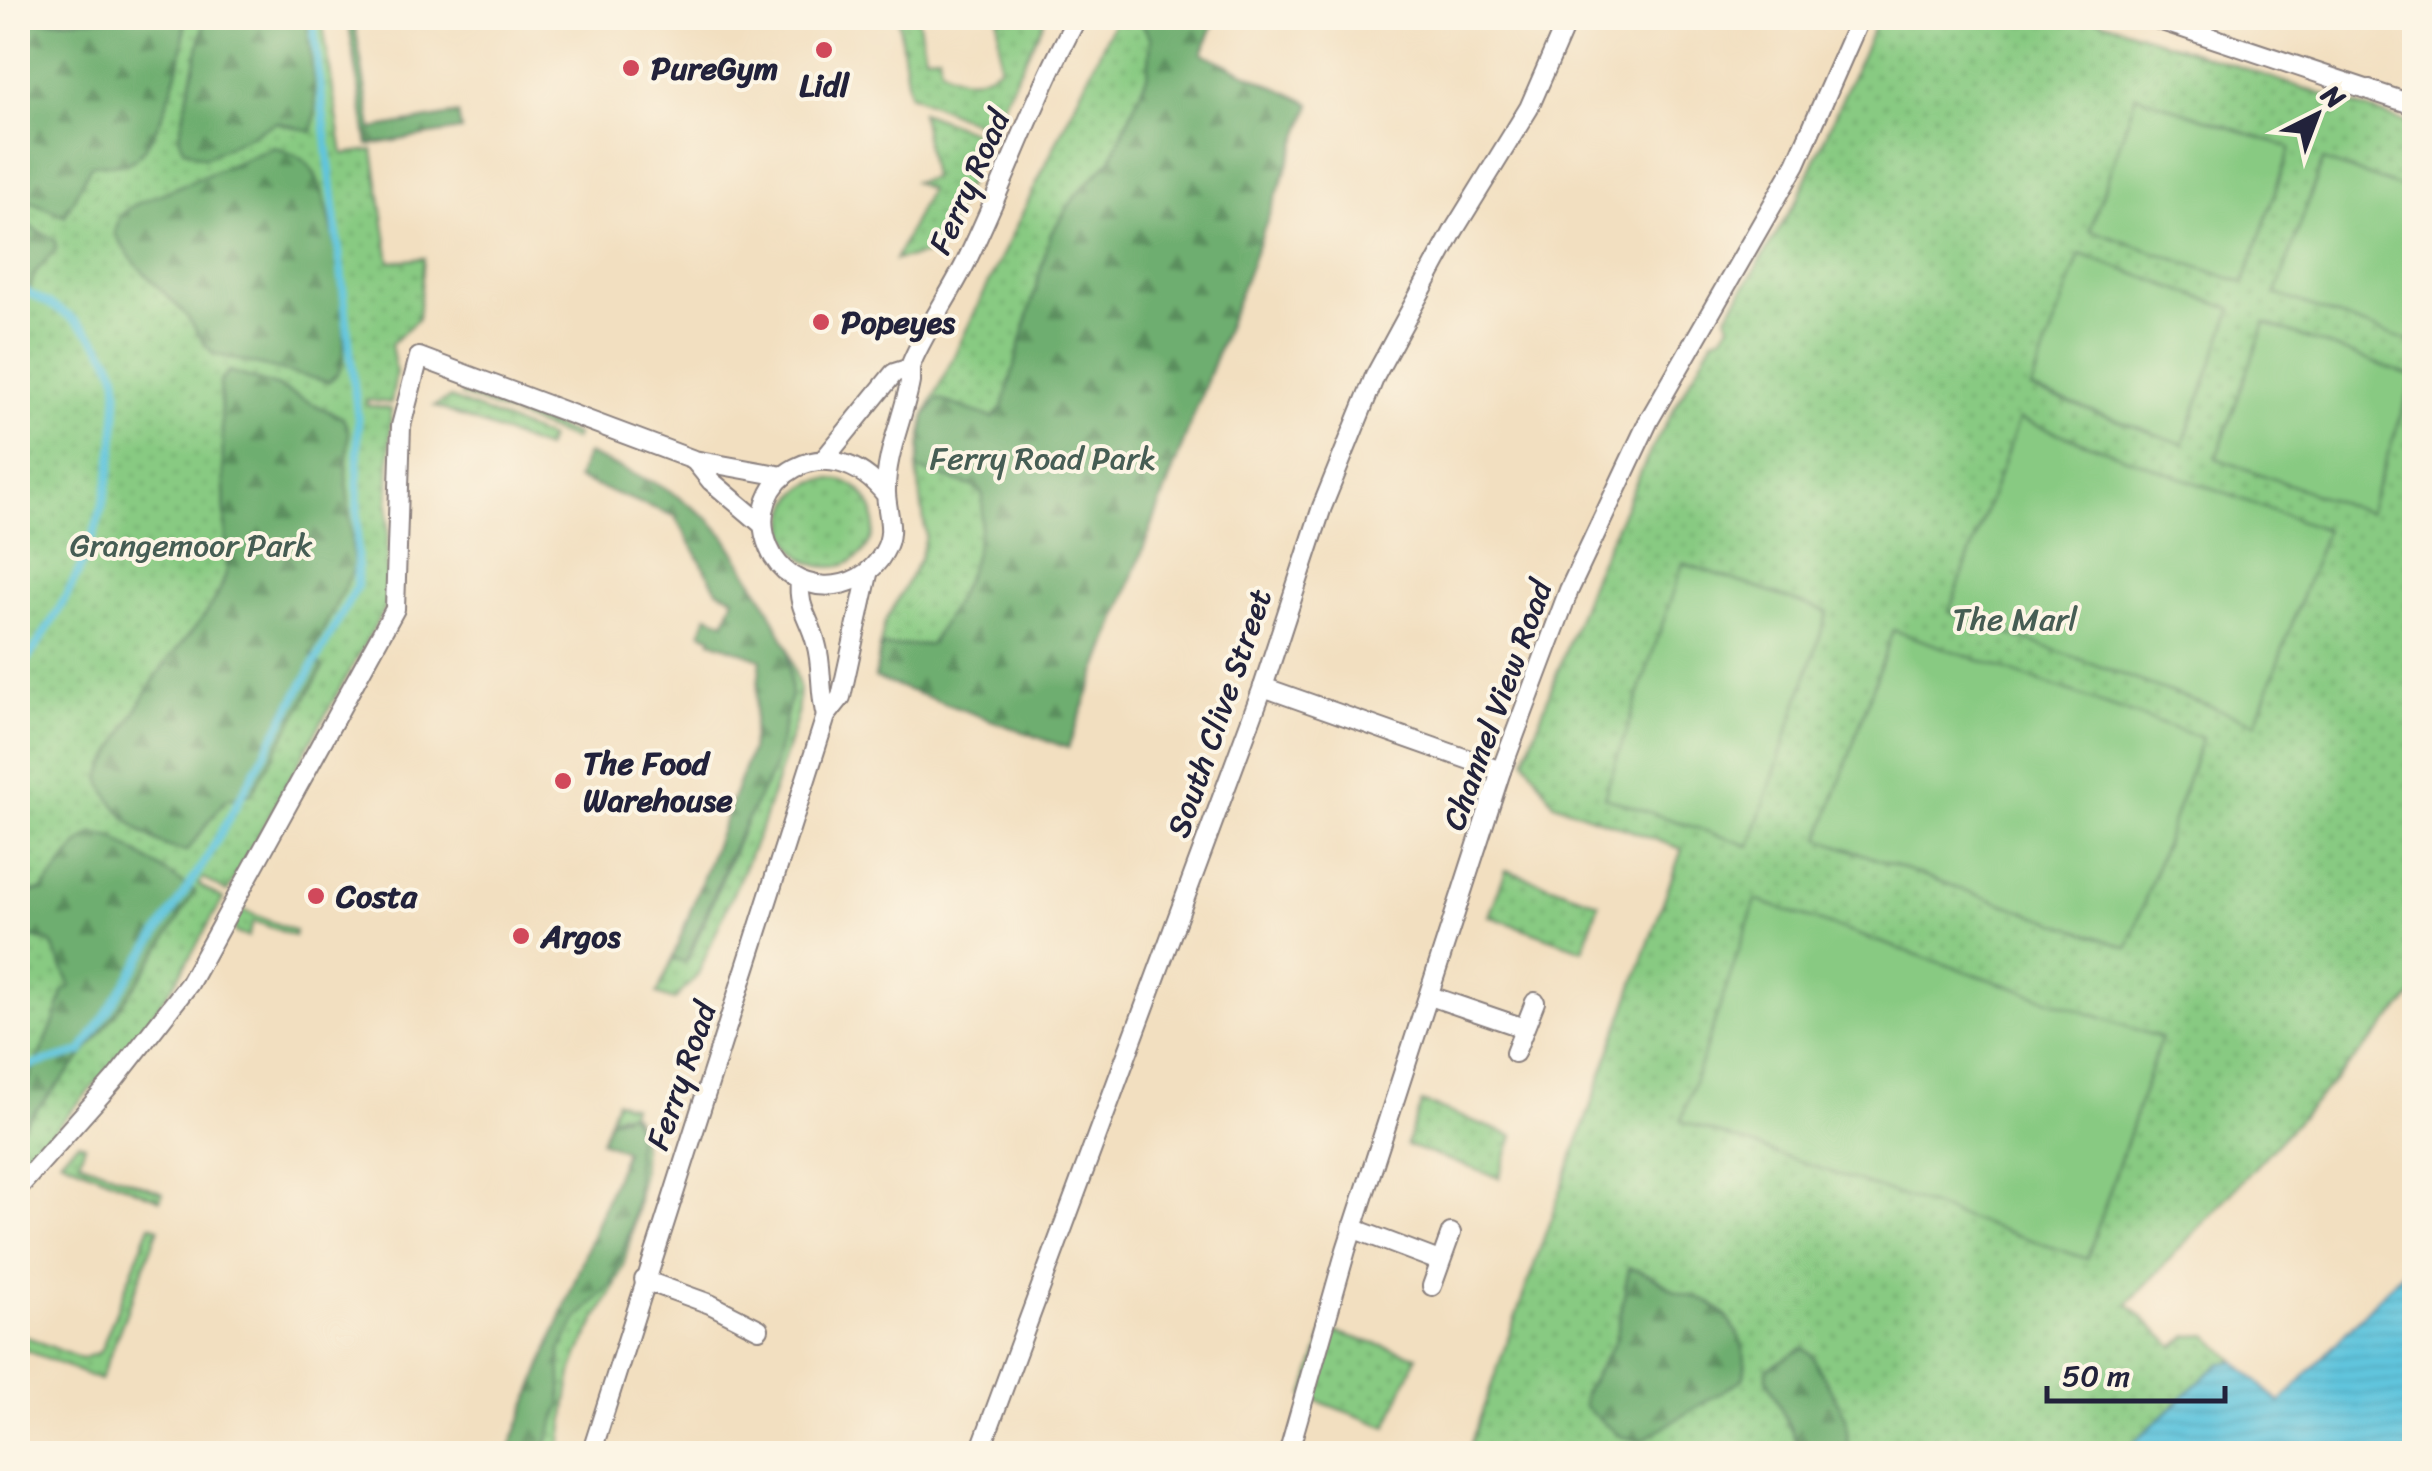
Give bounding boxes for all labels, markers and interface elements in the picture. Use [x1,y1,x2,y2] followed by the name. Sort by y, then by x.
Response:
[813,39,835,61] marker: Lidl
[651,40,778,97] place label: PureGym
[620,57,642,79] marker: PureGym
[799,57,851,114] place label: Lidl
[2267,65,2367,165] north arrow
[2309,71,2357,122] text: N
[912,99,1028,264] street label: Ferry Road
[841,294,956,351] place label: Popeyes
[810,311,832,333] marker: Popeyes
[930,430,1156,487] park label: Ferry Road Park
[70,517,313,574] park label: Grangemoor Park
[1426,570,1570,838] street label: Channel View Road
[1150,581,1289,845] street label: South Clive Street
[1953,591,2078,648] park label: The Marl
[583,735,733,829] place label: The Food Warehouse
[552,770,574,792] marker: The Food Warehouse
[335,868,418,925] place label: Costa
[305,885,327,907] marker: Costa
[539,908,622,965] place label: Argos
[510,925,532,947] marker: Argos
[630,992,734,1158] street label: Ferry Road
[2047,1341,2224,1403] scale bar
[2062,1349,2130,1403] text: 50 m

